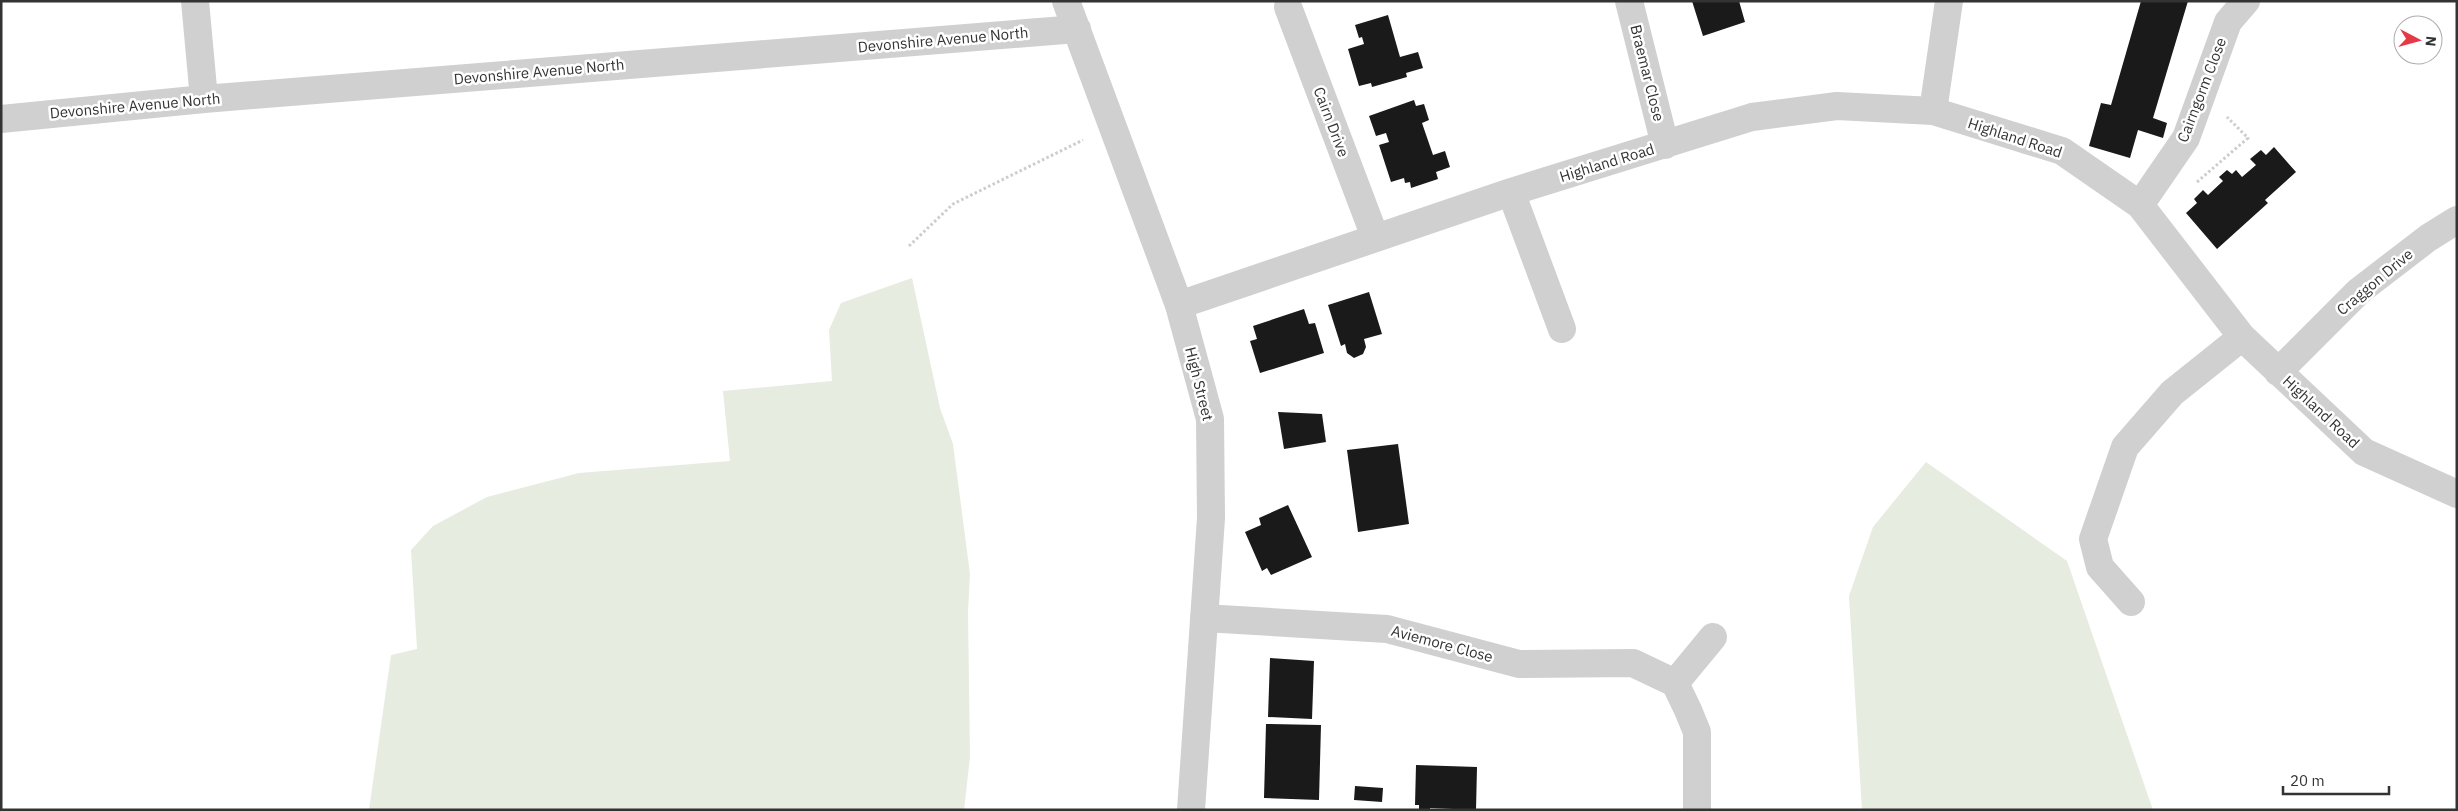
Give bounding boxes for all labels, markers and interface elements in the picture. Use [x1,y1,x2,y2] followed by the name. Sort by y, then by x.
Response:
[2393,15,2443,65] north arrow
[857,23,1029,56] street label: Devonshire Avenue North
[1626,23,1669,123] street label: Braemar Close
[2173,35,2230,145] street label: Cairngorm Close
[2421,35,2440,47] text: N
[453,55,625,88] street label: Devonshire Avenue North
[1309,84,1354,160] street label: Cairn Drive
[49,89,221,122] street label: Devonshire Avenue North
[1966,113,2065,162] street label: Highland Road
[1557,139,1657,186] street label: Highland Road
[2333,244,2417,319] street label: Craggon Drive
[1181,345,1218,423] street label: High Street
[2279,371,2364,452] street label: Highland Road
[1389,621,1495,666] street label: Aviemore Close
[2283,764,2389,796] scale bar
[2290,771,2325,790] text: 20 m

